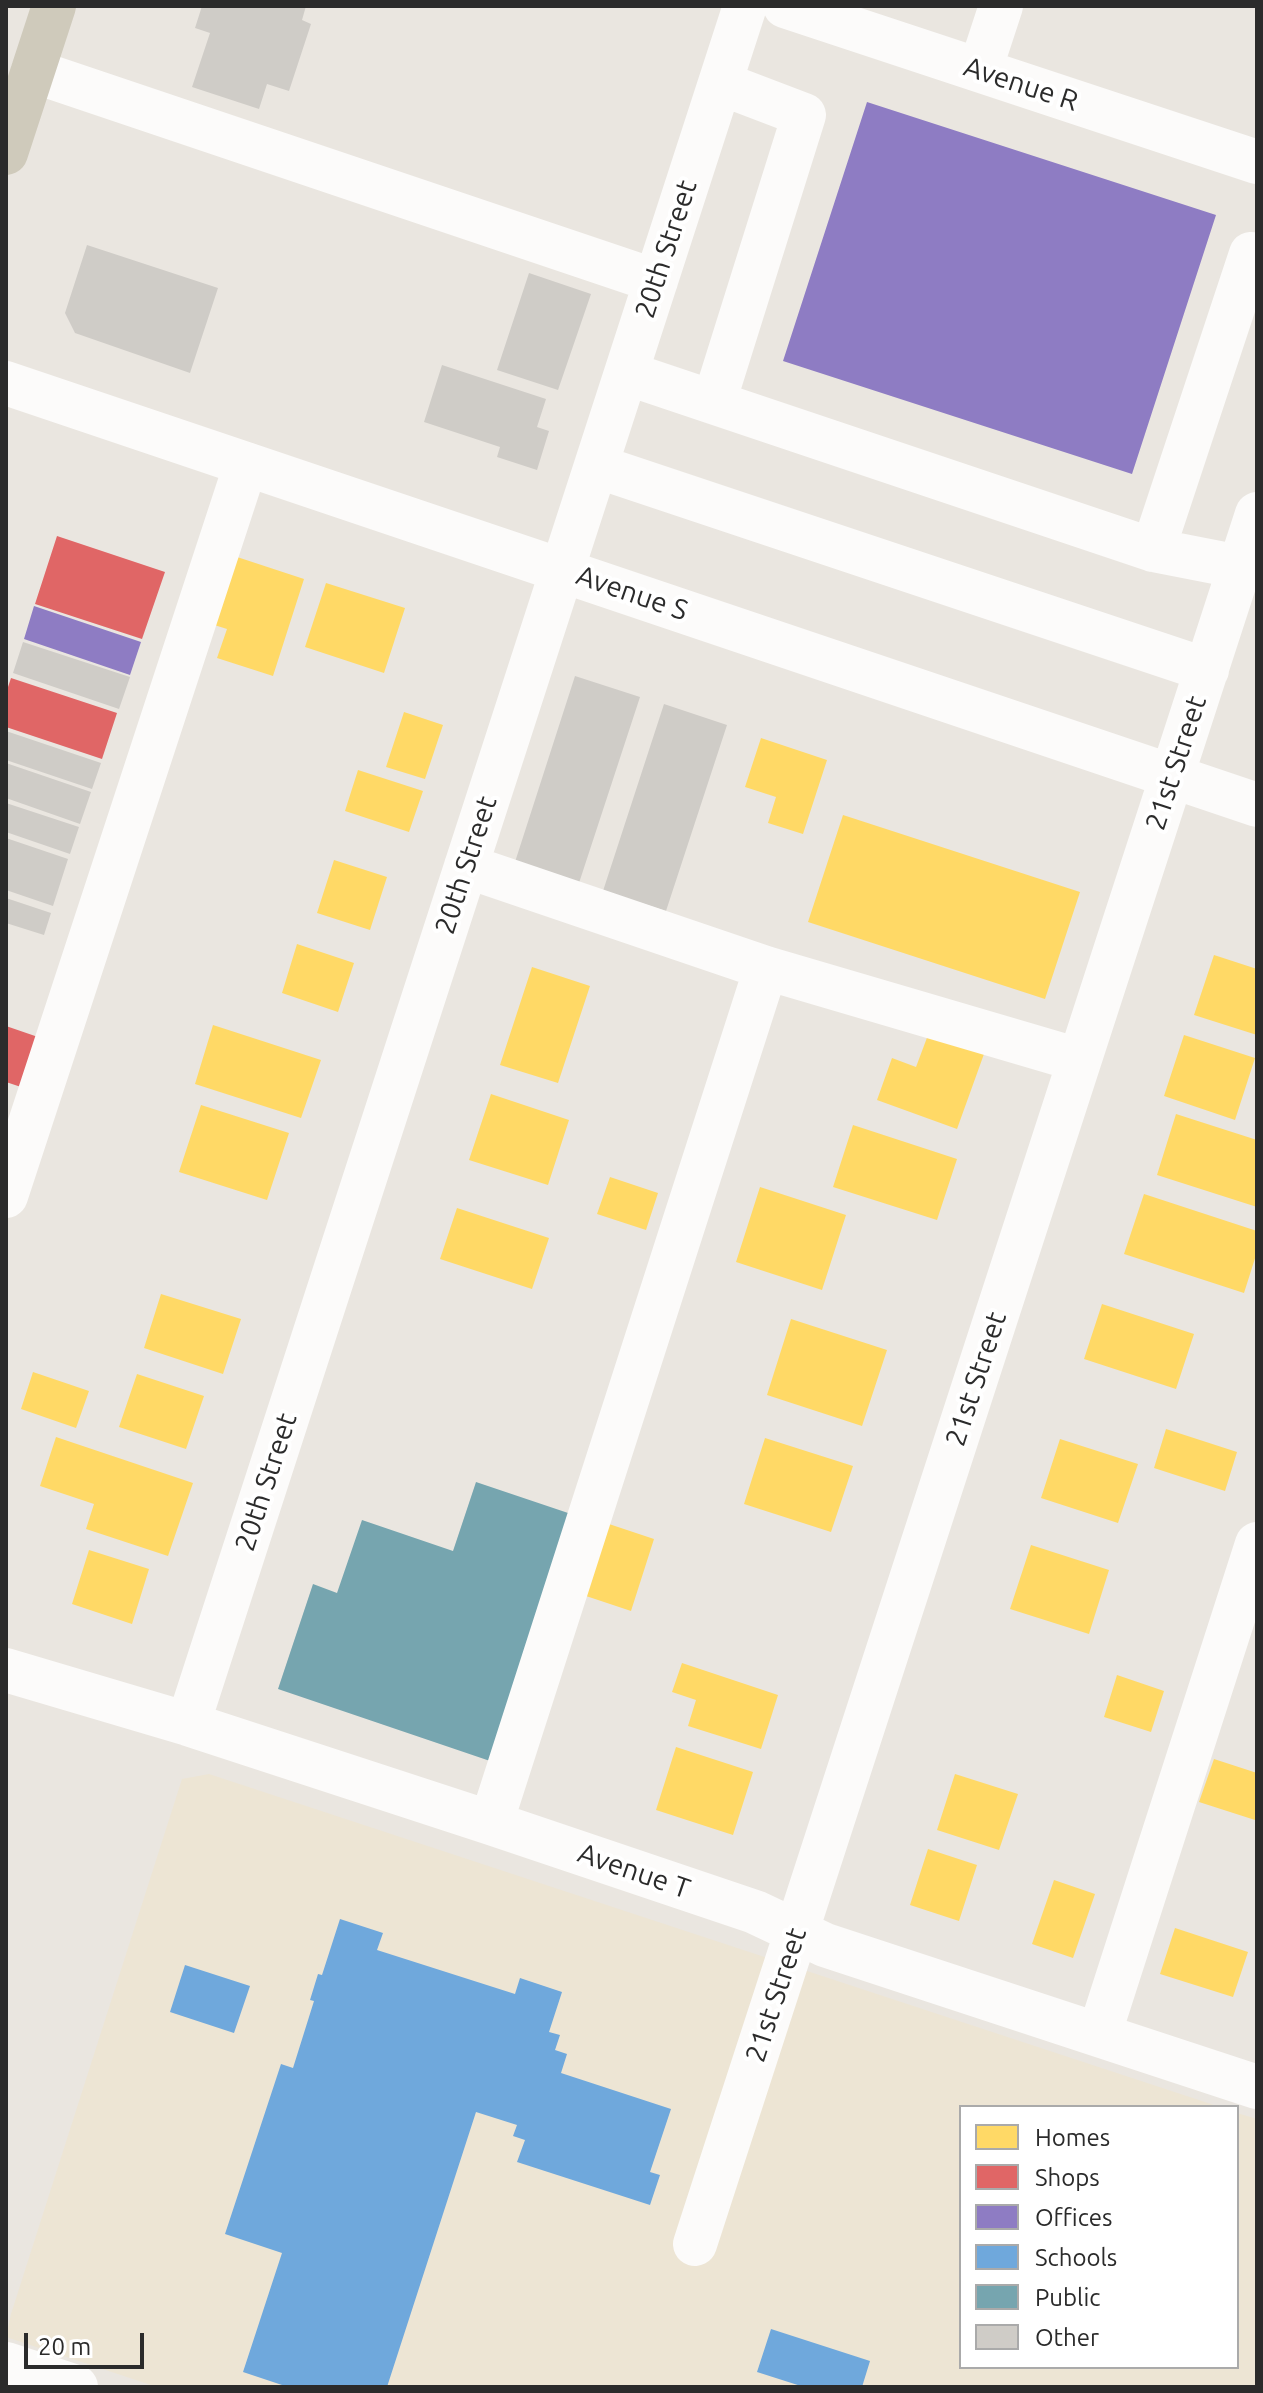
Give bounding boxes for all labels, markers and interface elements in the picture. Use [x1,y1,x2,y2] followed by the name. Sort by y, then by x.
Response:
[960,50,1082,118] street label: Avenue R
[628,176,704,322] street label: 20th Street
[572,558,692,628] street label: Avenue S
[1138,692,1214,834] street label: 21st Street
[428,792,504,938] street label: 20th Street
[938,1308,1014,1450] street label: 21st Street
[228,1409,304,1555] street label: 20th Street
[574,1836,694,1906] street label: Avenue T
[738,1924,814,2066] street label: 21st Street
[959,2105,1239,2369] legend
[1035,2124,1110,2151] text: Homes
[1035,2164,1100,2191] text: Shops
[1035,2204,1113,2231] text: Offices
[1035,2244,1117,2271] text: Schools
[1035,2284,1100,2311] text: Public
[28,2317,148,2367] scale bar
[1035,2324,1099,2351] text: Other
[38,2333,91,2360] text: 20 m

